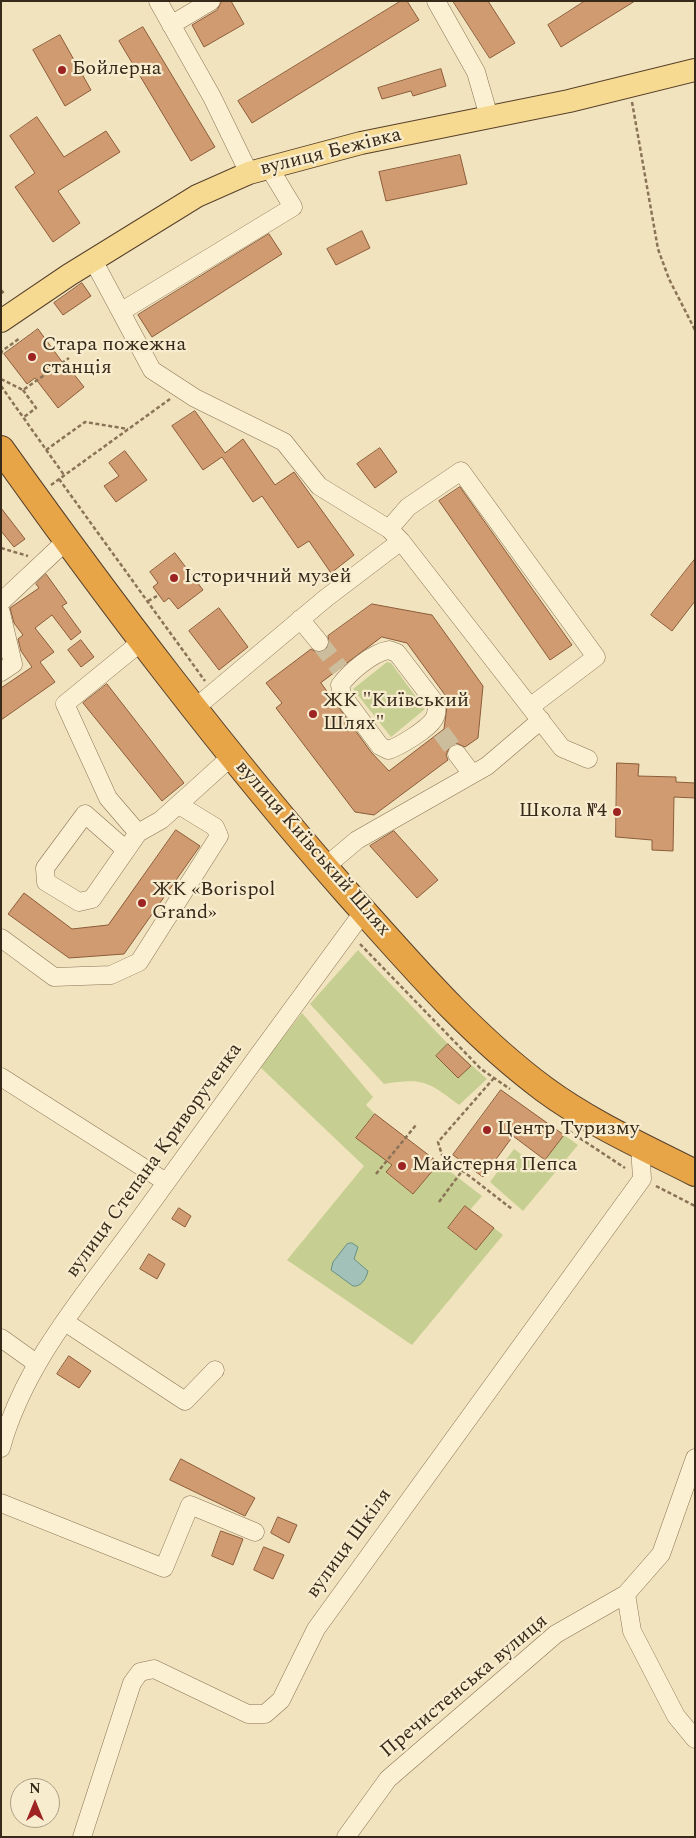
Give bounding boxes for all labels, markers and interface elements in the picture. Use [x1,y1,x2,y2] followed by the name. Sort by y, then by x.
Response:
[72,58,162,82] place label: Бойлерна
[56,64,68,76] marker: Бойлерна
[258,124,404,182] street label: вулиця Бежівка
[42,334,186,381] place label: Стара пожежна станція
[26,351,38,363] marker: Стара пожежна станція
[184,566,351,590] place label: Історичний музей
[168,572,180,584] marker: Історичний музей
[323,690,469,737] place label: ЖК "Київський Шлях"
[307,708,319,720] marker: ЖК "Київський Шлях"
[229,756,395,942] street label: вулиця Київський Шлях
[519,800,607,824] place label: Школа №4
[611,806,623,818] marker: Школа №4
[152,879,275,926] place label: ЖК «Borispol Grand»
[136,897,148,909] marker: ЖК «Borispol Grand»
[62,1039,248,1283] street label: вулиця Степана Криворученка
[497,1118,639,1142] place label: Центр Туризму
[481,1124,493,1136] marker: Центр Туризму
[412,1154,577,1178] place label: Майстерня Пепса
[396,1160,408,1172] marker: Майстерня Пепса
[302,1484,398,1604] street label: вулиця Шкіля
[377,1610,553,1764] street label: Пречистенська вулиця
[10,1778,60,1828] north arrow
[29,1778,41,1799] text: N

